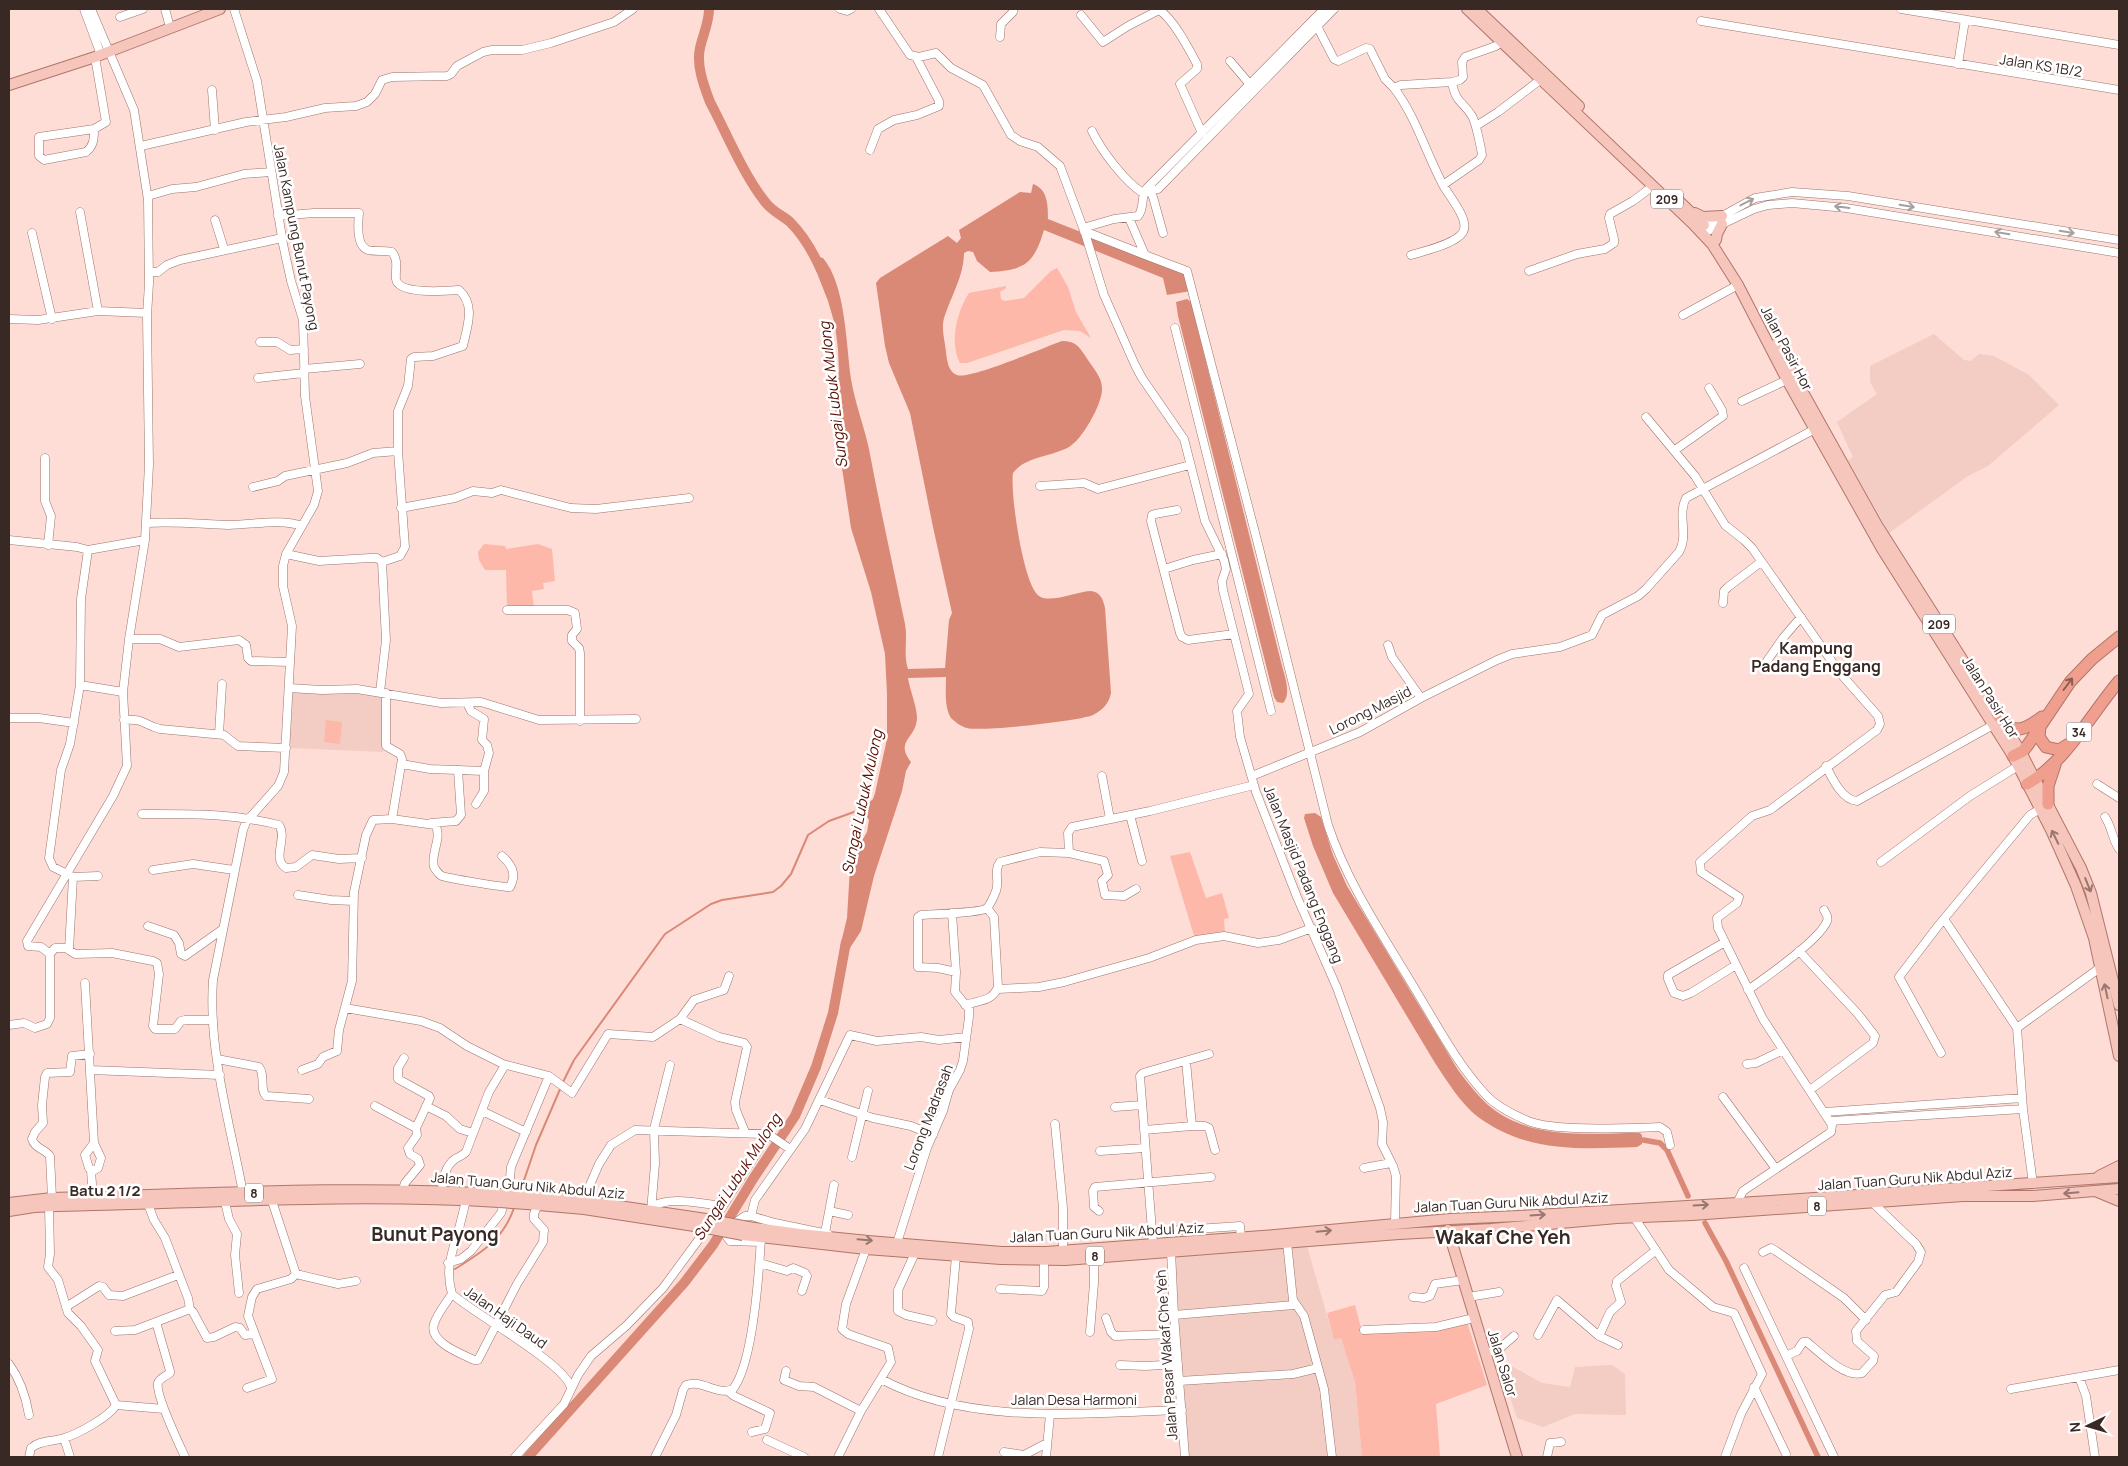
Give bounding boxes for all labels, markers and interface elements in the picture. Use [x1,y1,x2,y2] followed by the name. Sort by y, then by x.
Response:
[1998,49,2084,81] street label: Jalan KS 1B/2
[270,142,324,332] street label: Jalan Kampung Bunut Payong
[1651,190,1683,208] road number: 209
[1739,197,1754,206] one-way arrow
[1834,202,1850,212] one-way arrow
[1898,202,1914,212] one-way arrow
[2059,227,2075,237] one-way arrow
[1995,228,2011,238] one-way arrow
[1757,302,1817,394] street label: Jalan Pasir Hor
[813,320,852,469] water label: Sungai Lubuk Mulong
[1923,614,1955,634] road number: 209
[1751,637,1881,677] district label: Kampung Padang Enggang
[1958,652,2024,742] street label: Jalan Pasir Hor
[2063,678,2074,691] one-way arrow
[1326,681,1414,739] street label: Lorong Masjid
[2066,722,2092,742] road number: 34
[836,727,888,876] water label: Sungai Lubuk Mulong
[1260,782,1348,966] street label: Jalan Masjid Padang Enggang
[2050,830,2059,845] one-way arrow
[2084,877,2093,893] one-way arrow
[2101,983,2110,999] one-way arrow
[899,1061,957,1173] street label: Lorong Madrasah
[688,1109,787,1244] water label: Sungai Lubuk Mulong
[1817,1162,2013,1194] street label: Jalan Tuan Guru Nik Abdul Aziz
[430,1167,626,1203] street label: Jalan Tuan Guru Nik Abdul Aziz
[70,1180,141,1201] district label: Batu 2 1/2
[245,1184,263,1202] road number: 8
[1413,1187,1609,1217] street label: Jalan Tuan Guru Nik Abdul Aziz
[2063,1188,2079,1198] one-way arrow
[1808,1196,1826,1216] road number: 8
[1692,1200,1708,1209] one-way arrow
[1530,1210,1546,1220] one-way arrow
[1009,1217,1205,1247] street label: Jalan Tuan Guru Nik Abdul Aziz
[371,1221,499,1247] district label: Bunut Payong
[1435,1224,1571,1250] district label: Wakaf Che Yeh
[1316,1226,1332,1235] one-way arrow
[857,1235,873,1245] one-way arrow
[1086,1246,1104,1266] road number: 8
[1151,1269,1181,1441] street label: Jalan Pasar Wakaf Che Yeh
[461,1281,551,1353] street label: Jalan Haji Daud
[1484,1327,1522,1399] street label: Jalan Salor
[1011,1390,1137,1409] street label: Jalan Desa Harmoni
[2063,1401,2113,1451] north arrow
[2065,1421,2084,1433] text: N

